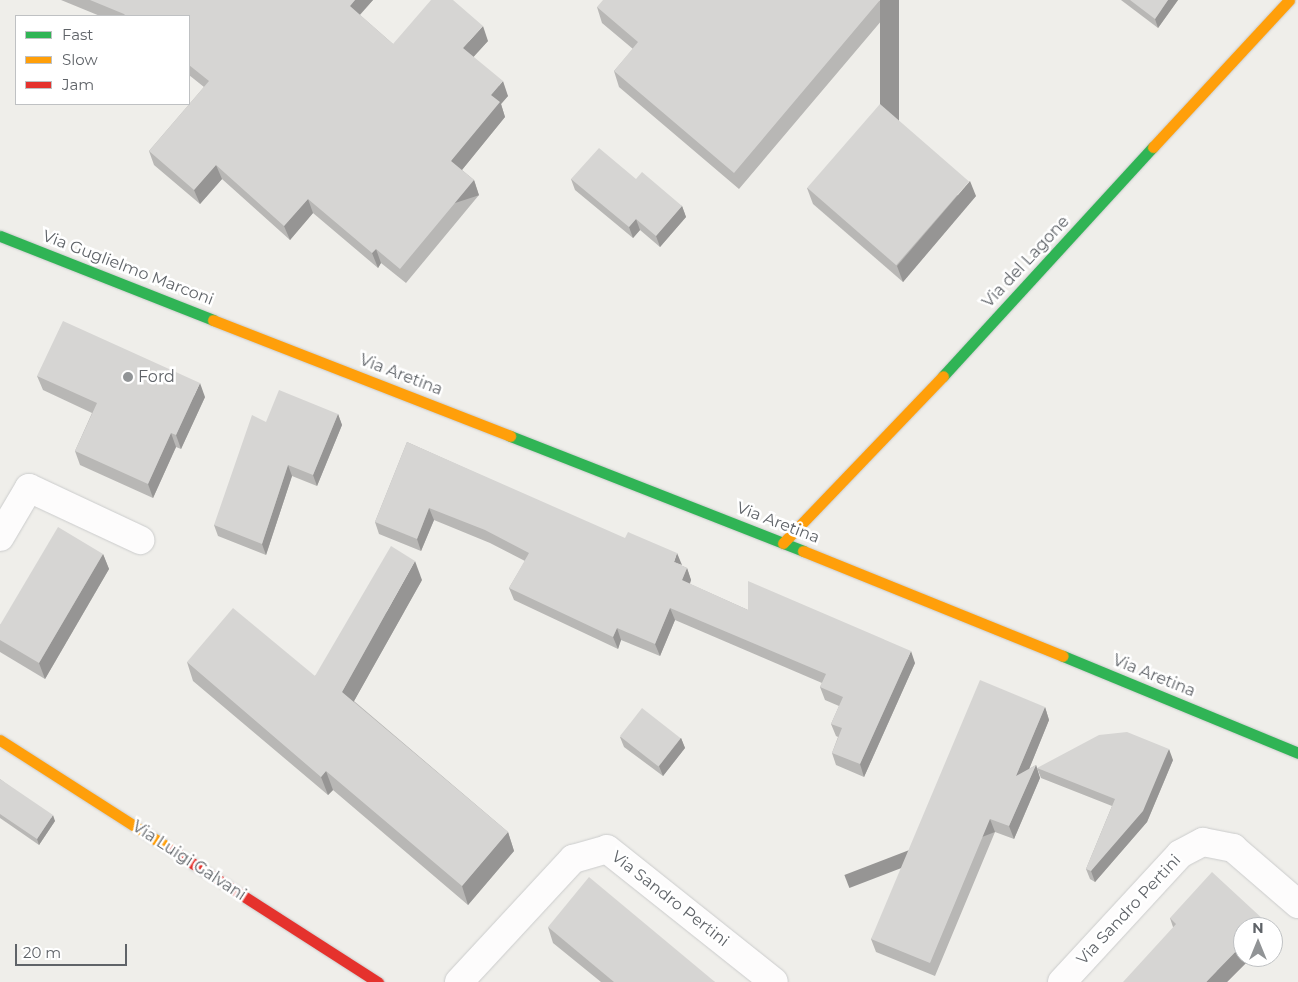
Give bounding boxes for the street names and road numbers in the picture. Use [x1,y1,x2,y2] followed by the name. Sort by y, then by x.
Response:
[979,212,1073,312] street label: Via del Lagone
[40,226,216,310] street label: Via Guglielmo Marconi
[357,350,445,400] street label: Via Aretina
[734,498,822,548] street label: Via Aretina
[1110,651,1198,701] street label: Via Aretina
[129,817,249,905] street label: Via Luigi Galvani
[607,847,733,951] street label: Via Sandro Pertini
[1073,851,1185,969] street label: Via Sandro Pertini

